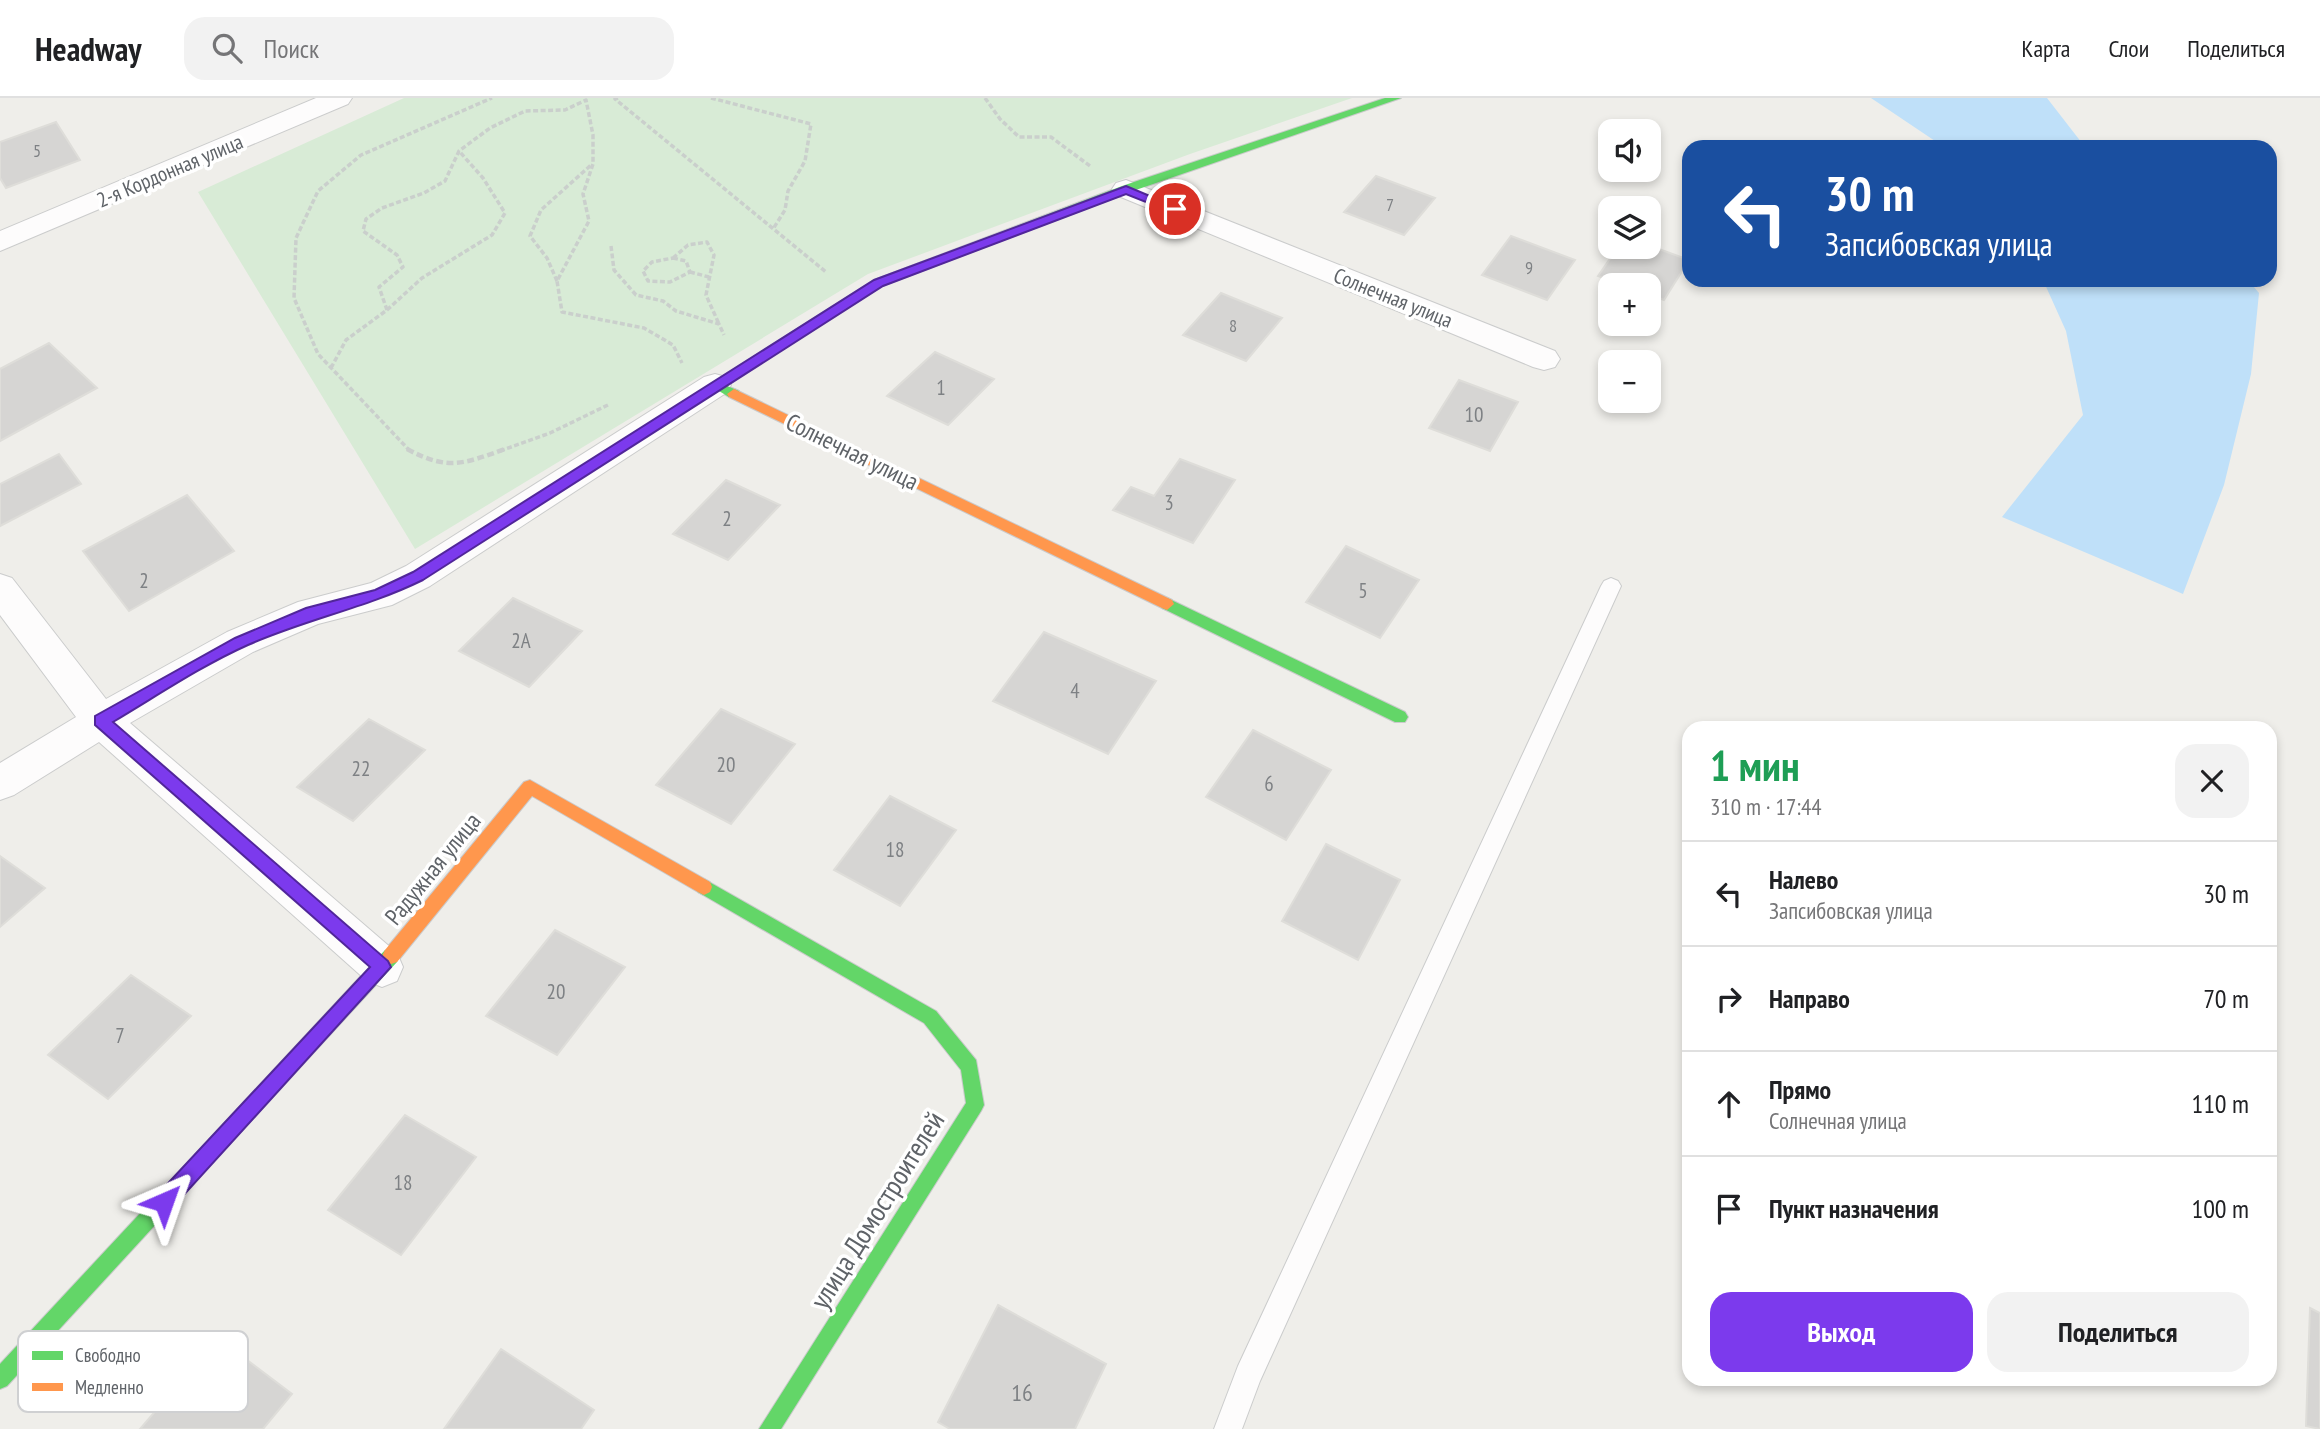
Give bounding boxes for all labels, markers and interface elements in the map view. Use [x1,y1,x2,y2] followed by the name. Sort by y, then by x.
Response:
[184,17,674,80] search box
[35,27,142,70] text: Headway
[208,29,246,67] icon: search
[264,32,319,65] text: Поиск
[2022,33,2070,64] text: Карта
[2108,33,2149,64] text: Слои
[2187,33,2285,64] text: Поделиться
[1598,119,1661,413] map controls
[1598,119,1661,182] button: sound
[93,128,247,213] street label: 2-я Кордонная улица
[33,139,41,162] house number: 5
[1825,161,1914,225] text: 30 m
[1710,168,1801,259] icon: left
[1145,179,1205,239] pin
[1156,190,1194,228] icon: arrive
[1386,193,1394,216] house number: 7
[1598,196,1661,259] button: layers
[1825,223,2053,265] text: Запсибовская улица
[1525,256,1533,279] house number: 9
[1330,261,1457,334] street label: Солнечная улица
[1598,273,1661,336] button: +
[1229,314,1237,337] house number: 8
[1598,350,1661,413] button: −
[936,374,946,401] house number: 1
[1465,401,1483,428] house number: 10
[781,406,924,497] street label: Солнечная улица
[1164,489,1174,516] house number: 3
[722,505,732,532] house number: 2
[139,567,149,594] house number: 2
[1358,577,1368,604] house number: 5
[511,627,531,654] house number: 2А
[1070,677,1080,704] house number: 4
[1710,738,1800,793] text: 1 мин
[2175,744,2249,818] button: close
[717,751,735,778] house number: 20
[352,755,370,782] house number: 22
[1264,770,1274,797] house number: 6
[1710,792,1822,821] text: 310 m · 17:44
[378,806,487,931] street label: Радужная улица
[886,836,904,863] house number: 18
[1769,863,1838,896] text: Налево
[1710,875,1748,913] icon: left
[2203,877,2249,910] text: 30 m
[1769,896,1933,925] text: Запсибовская улица
[547,978,565,1005] house number: 20
[1710,980,1748,1018] icon: right
[1769,982,1850,1015] text: Направо
[2203,982,2249,1015] text: 70 m
[115,1022,125,1049] house number: 7
[1769,1073,1831,1106] text: Прямо
[1710,1085,1748,1123] icon: ahead
[2191,1087,2249,1120] text: 110 m
[801,1104,952,1316] street label: улица Домостроителей
[1769,1106,1907,1135] text: Солнечная улица
[127,1165,201,1239] position arrow
[394,1169,412,1196] house number: 18
[1710,1190,1748,1228] icon: arrive
[1769,1192,1939,1225] text: Пункт назначения
[2191,1192,2249,1225] text: 100 m
[1710,1292,1973,1372] button: Выход
[1987,1292,2249,1372] button: Поделиться
[18,1331,248,1412] legend
[75,1343,141,1367] text: Свободно
[75,1375,144,1399] text: Медленно
[1011,1377,1033,1408] house number: 16

